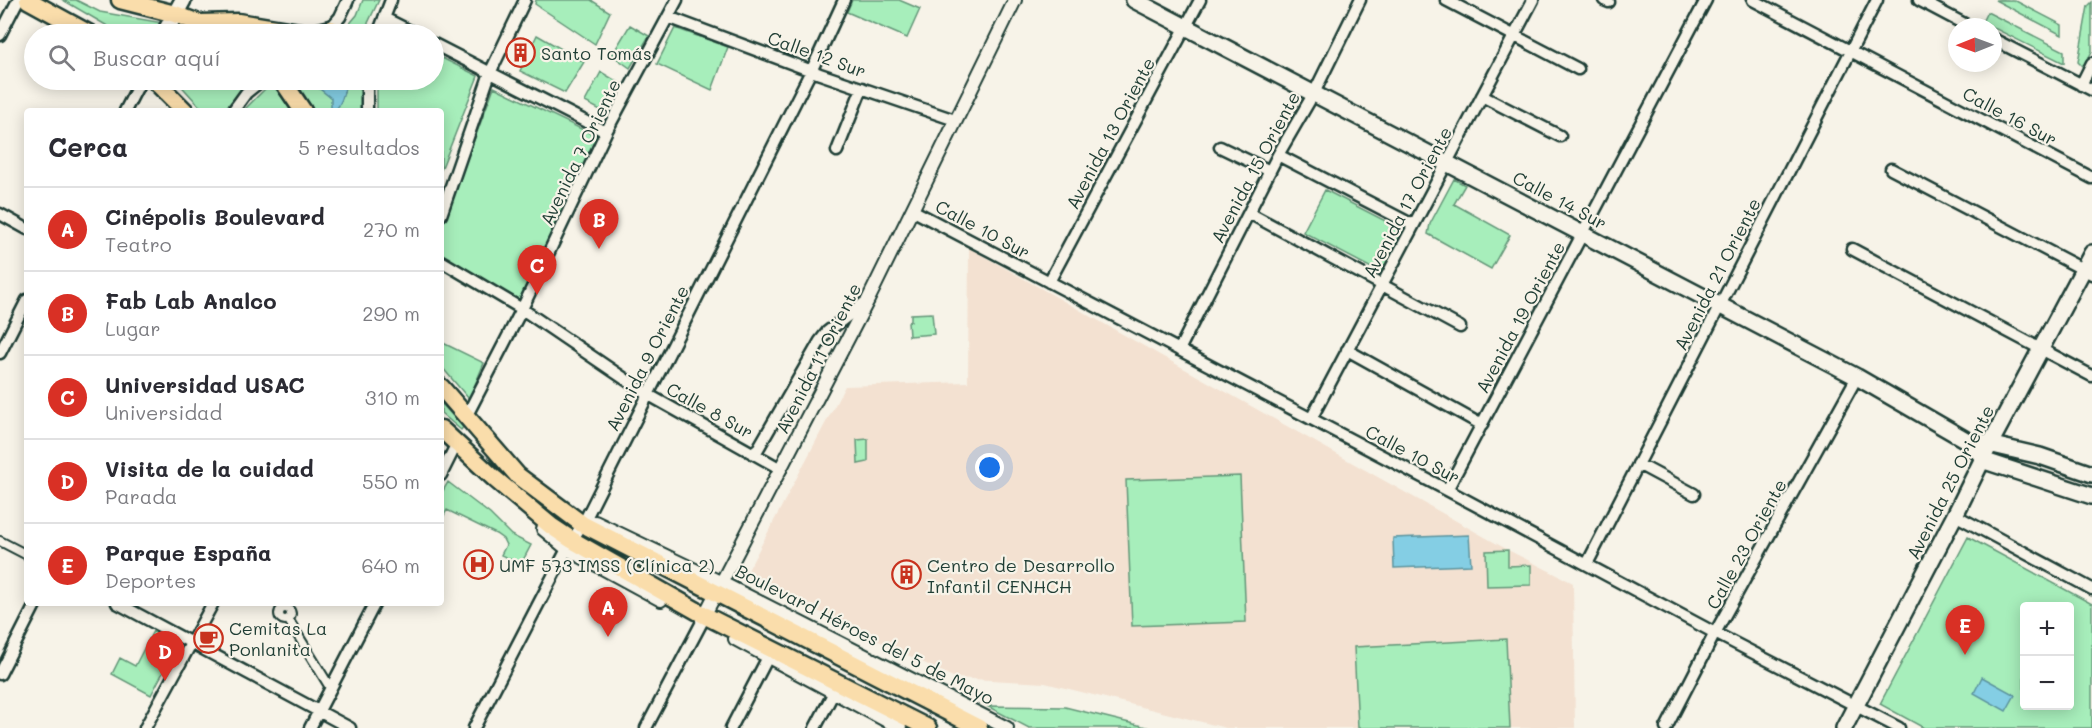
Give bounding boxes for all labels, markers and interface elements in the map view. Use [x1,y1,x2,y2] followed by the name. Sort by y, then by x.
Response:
[1948,18,2002,72] north arrow
[24,24,444,90] search box
[765,25,869,83] street label: Calle 12 Sur
[504,37,536,69] building icon: Santo Tomás
[45,41,78,74] icon: search
[541,41,652,65] place label: Santo Tomás
[93,43,221,72] text: Buscar aquí
[1060,53,1160,213] street label: Avenida 13 Oriente
[534,75,626,229] street label: Avenida 7 Oriente
[1959,81,2061,151] street label: Calle 16 Sur
[1205,87,1305,247] street label: Avenida 15 Oriente
[1357,122,1457,282] street label: Avenida 17 Oriente
[48,130,128,164] text: Cerca
[298,134,420,160] text: 5 resultados
[1509,165,1611,235] street label: Calle 14 Sur
[931,194,1035,264] street label: Calle 10 Sur
[1668,194,1766,354] street label: Avenida 21 Oriente
[580,200,618,249] pin: B
[105,202,325,231] text: Cinépolis Boulevard
[61,216,74,242] text: A
[363,216,420,242] text: 270 m
[105,231,172,257] text: Teatro
[1470,237,1570,397] street label: Avenida 19 Oriente
[518,246,556,295] pin: C
[770,279,866,437] street label: Avenida 11 Oriente
[600,281,694,435] street label: Avenida 9 Oriente
[105,286,277,315] text: Fab Lab Analco
[61,300,74,326] text: B
[362,300,420,326] text: 290 m
[105,315,161,341] text: Lugar
[105,370,304,399] text: Universidad USAC
[662,376,758,444] street label: Calle 8 Sur
[60,384,75,410] text: C
[365,384,420,410] text: 310 m
[105,399,222,425] text: Universidad
[1901,401,1999,563] street label: Avenida 25 Oriente
[1361,419,1465,489] street label: Calle 10 Sur
[975,453,1004,482] your location
[105,454,314,483] text: Visita de la cuidad
[60,468,75,494] text: D
[362,468,420,494] text: 550 m
[1700,475,1792,613] street label: Calle 23 Oriente
[105,483,177,509] text: Parada
[105,538,272,567] text: Parque España
[462,549,494,581] hospital icon: UMF 573 IMSS (Clínica 2)
[61,552,74,578] text: E
[362,552,420,578] text: 640 m
[499,553,715,577] place label: UMF 573 IMSS (Clínica 2)
[927,553,1115,598] place label: Centro de Desarrollo Infantil CENHCH
[732,558,998,710] street label: Boulevard Héroes del 5 de Mayo
[890,559,922,591] building icon: Centro de Desarrollo Infantil CENHCH
[105,567,196,593] text: Deportes
[588,588,628,637] pin: A
[2020,602,2074,710] map controls
[2020,602,2074,656] button: +
[1946,606,1984,655] pin: E
[229,616,327,661] place label: Cemitas La Ponlanita
[192,622,224,654] cafe icon: Cemitas La Ponlanita
[146,632,184,681] pin: D
[2020,656,2074,710] button: −

